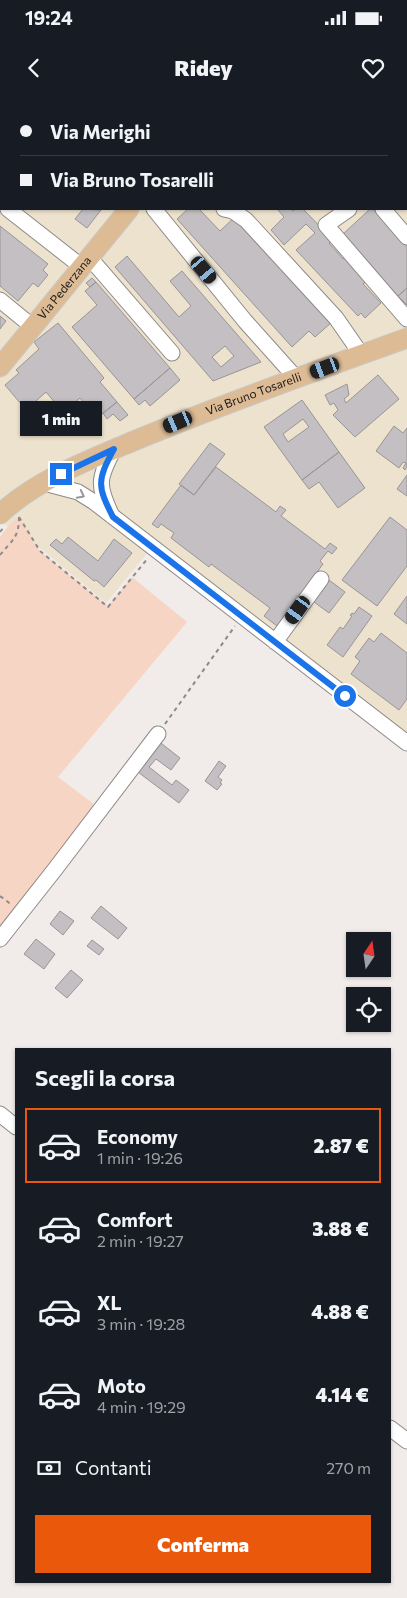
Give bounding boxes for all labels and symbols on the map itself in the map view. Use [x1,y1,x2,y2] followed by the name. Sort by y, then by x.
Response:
[34,253,94,322] street label: Via Pederzana
[188,254,219,286] car
[308,356,341,380] car
[203,369,303,417] street label: Via Bruno Tosarelli
[20,402,102,436] callout: 1 min
[161,409,194,435] car
[50,463,72,485] route end
[76,489,85,499] one-way arrow
[283,593,312,627] car
[334,685,356,707] route start
[346,932,391,978] north arrow

